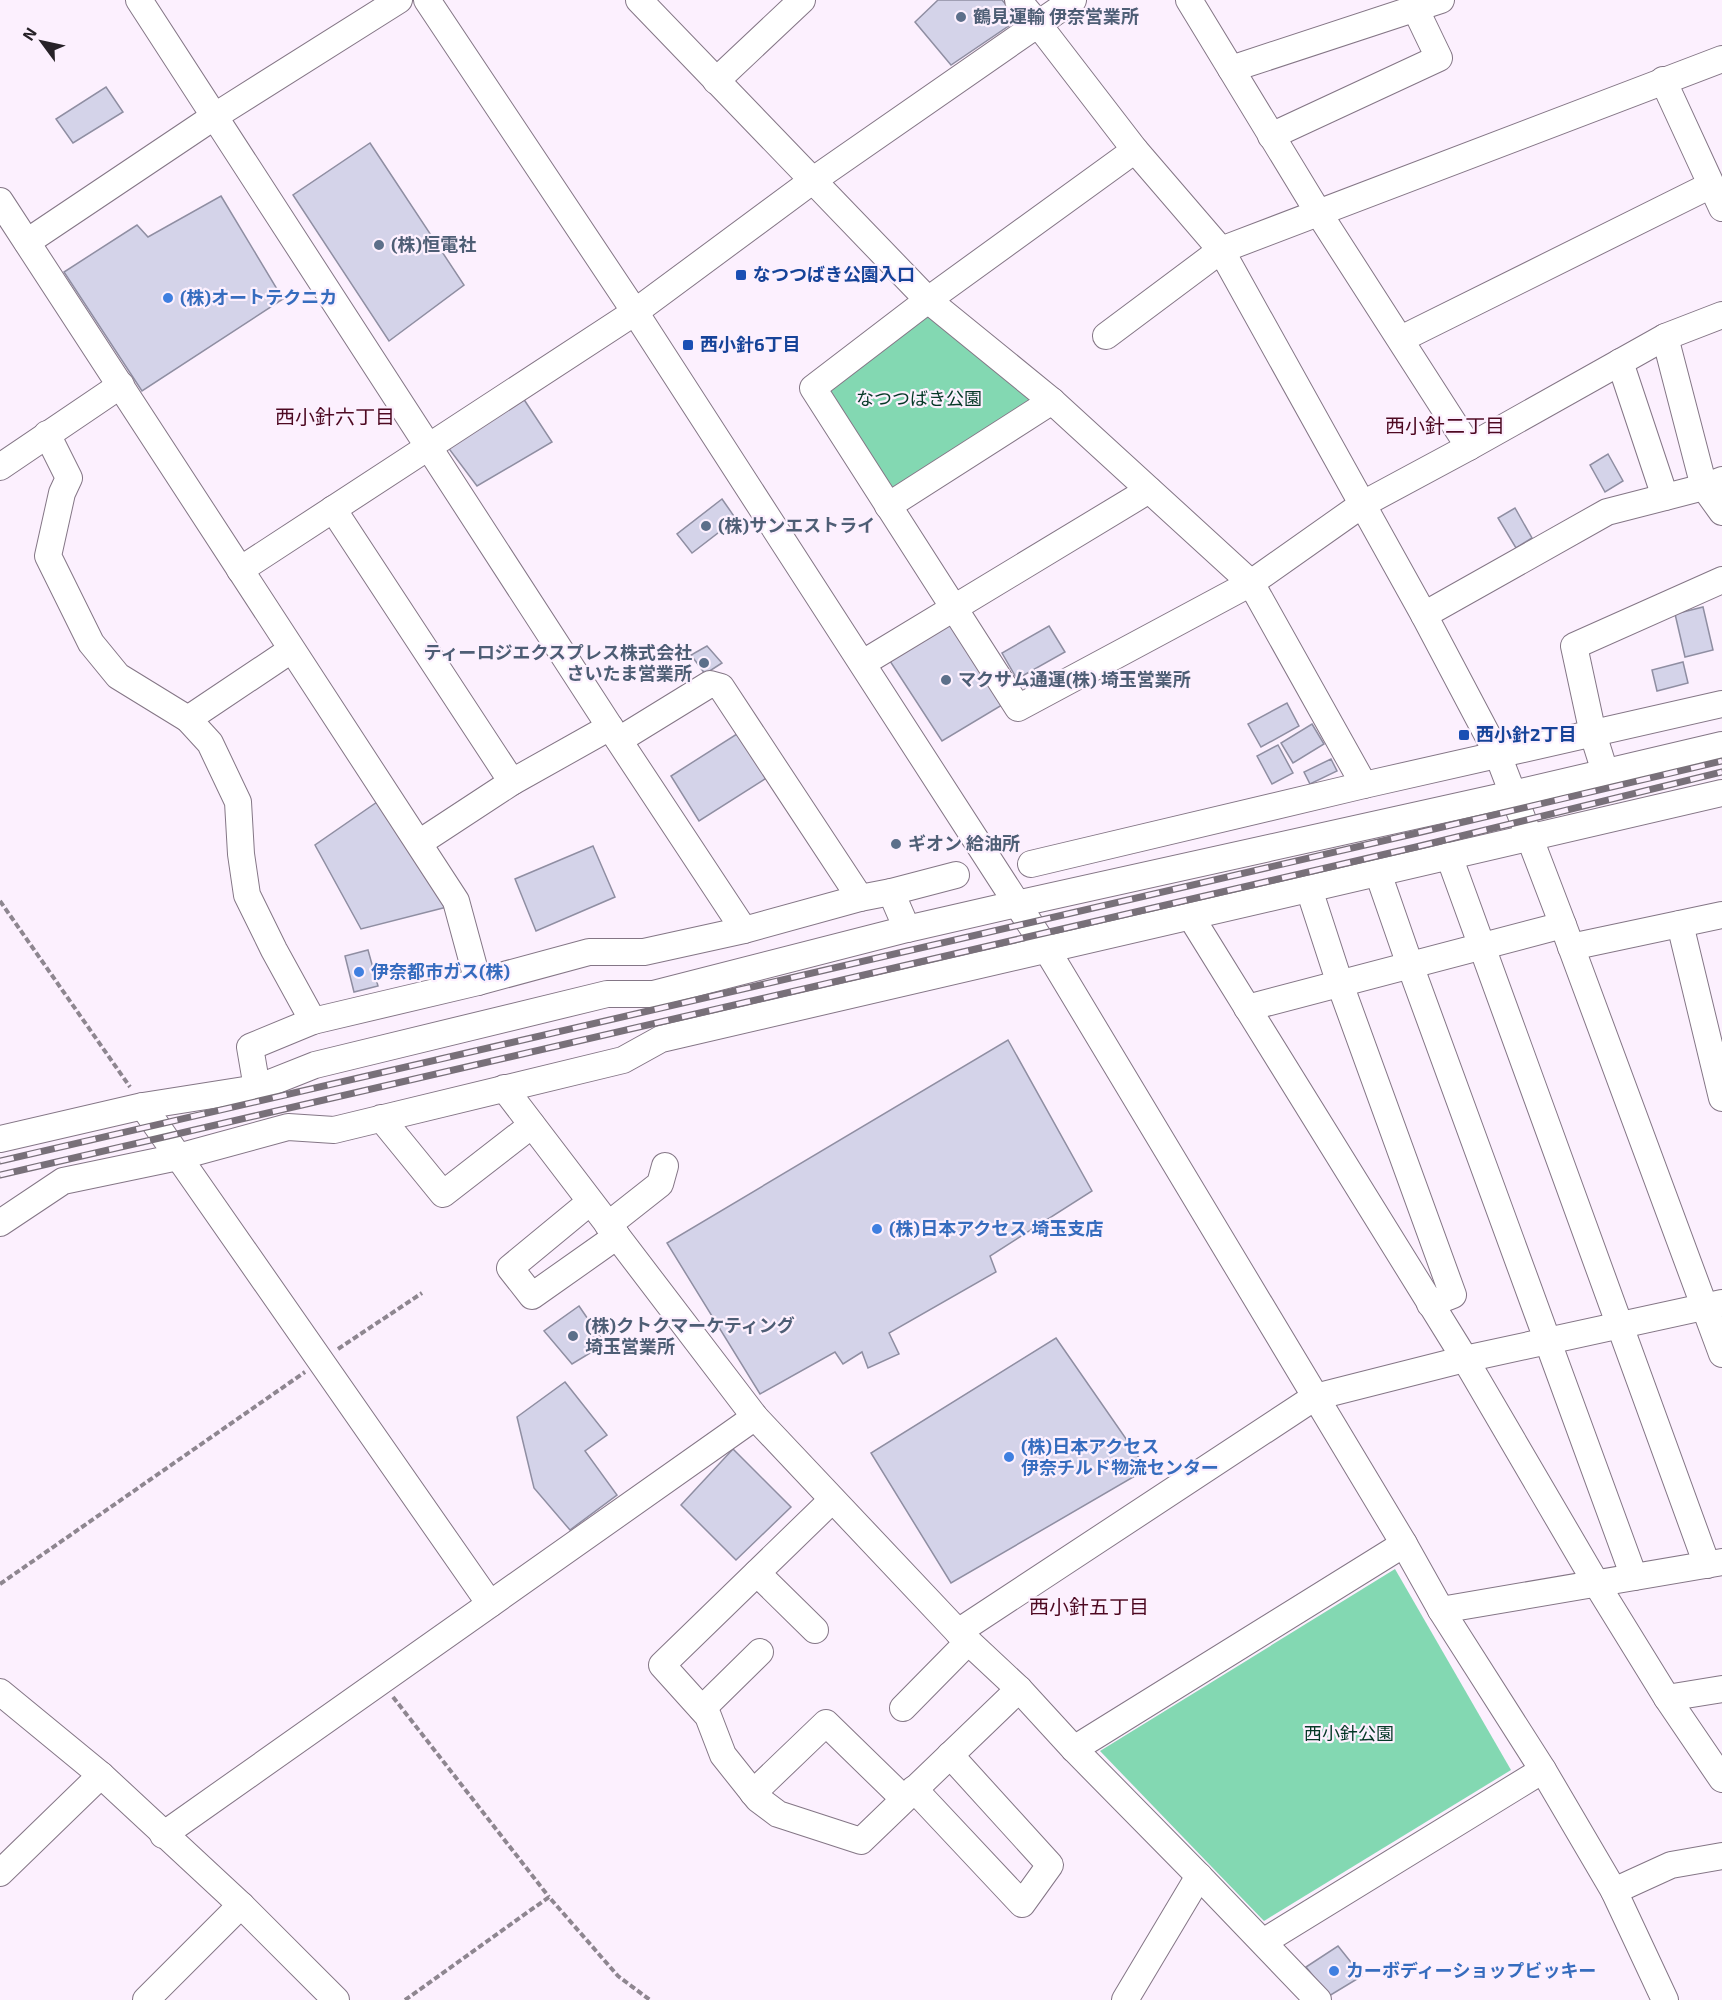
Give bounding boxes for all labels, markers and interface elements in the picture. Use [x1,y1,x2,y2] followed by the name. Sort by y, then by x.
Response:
[973,5,1139,27] place label: 鶴見運輸 伊奈営業所
[954,10,968,24] marker: 鶴見運輸 伊奈営業所
[12,12,72,72] north arrow
[18,24,40,44] text: N
[391,233,476,255] place label: (株)恒電社
[372,238,386,252] marker: (株)恒電社
[753,263,915,285] place label: なつつばき公園入口
[734,268,748,282] marker: なつつばき公園入口
[180,286,337,308] place label: (株)オートテクニカ
[161,291,175,305] marker: (株)オートテクニカ
[700,333,801,355] place label: 西小針6丁目
[681,338,695,352] marker: 西小針6丁目
[856,387,982,409] park label: なつつばき公園
[275,404,395,428] district label: 西小針六丁目
[1385,413,1505,437] district label: 西小針二丁目
[718,514,875,536] place label: (株)サンエストライ
[699,519,713,533] marker: (株)サンエストライ
[424,641,692,684] place label: ティーロジエクスプレス株式会社 さいたま営業所
[697,656,711,670] marker: ティーロジエクスプレス株式会社 さいたま営業所
[958,668,1191,690] place label: マクサム通運(株) 埼玉営業所
[939,673,953,687] marker: マクサム通運(株) 埼玉営業所
[1476,723,1576,745] place label: 西小針2丁目
[1457,728,1471,742] marker: 西小針2丁目
[908,832,1020,854] place label: ギオン 給油所
[889,837,903,851] marker: ギオン 給油所
[371,960,510,982] place label: 伊奈都市ガス(株)
[352,965,366,979] marker: 伊奈都市ガス(株)
[889,1217,1103,1239] place label: (株)日本アクセス 埼玉支店
[870,1222,884,1236] marker: (株)日本アクセス 埼玉支店
[585,1314,795,1357] place label: (株)クトクマーケティング 埼玉営業所
[566,1329,580,1343] marker: (株)クトクマーケティング 埼玉営業所
[1021,1435,1219,1478] place label: (株)日本アクセス 伊奈チルド物流センター
[1002,1450,1016,1464] marker: (株)日本アクセス 伊奈チルド物流センター
[1029,1594,1149,1618] district label: 西小針五丁目
[1304,1722,1394,1744] park label: 西小針公園
[1346,1959,1596,1981] place label: カーボディーショップビッキー
[1327,1964,1341,1978] marker: カーボディーショップビッキー

